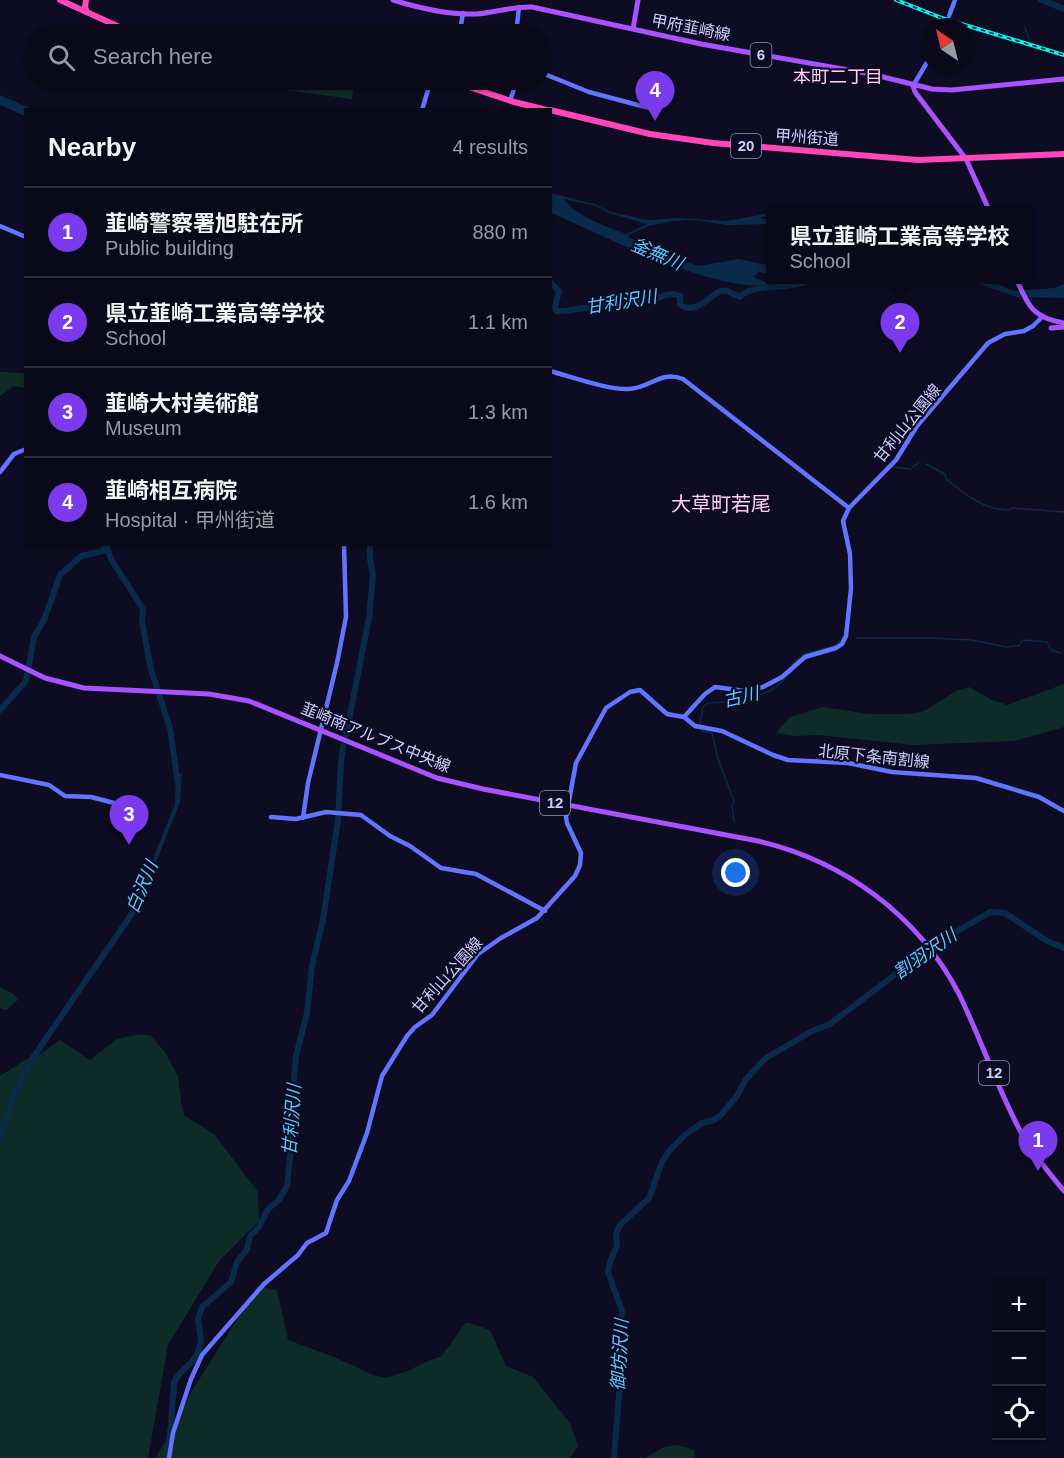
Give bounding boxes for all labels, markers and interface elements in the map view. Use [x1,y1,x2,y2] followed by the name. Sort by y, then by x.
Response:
[650,12,732,43] street label: 甲府韮崎線
[920,18,974,72] north arrow
[24,24,552,90] search box
[45,41,78,74] icon: search
[750,43,771,67] road number: 6
[93,44,213,69] text: Search here
[793,67,883,87] district label: 本町二丁目
[636,72,674,121] pin: 4
[774,127,839,148] street label: 甲州街道
[48,132,136,162] text: Nearby
[731,134,761,158] road number: 20
[452,136,528,158] text: 4 results
[766,206,1033,284] popup
[105,211,303,236] text: 韮崎警察署旭駐在所
[62,221,73,243] text: 1
[472,221,528,243] text: 880 m
[789,224,1010,249] text: 県立韮崎工業高等学校
[628,234,688,275] water label: 釜無川
[105,237,234,259] text: Public building
[789,250,851,272] text: School
[584,286,660,318] water label: 甘利沢川
[105,301,325,326] text: 県立韮崎工業高等学校
[880,304,920,353] pin: 2
[62,311,73,333] text: 2
[468,311,528,333] text: 1.1 km
[105,327,166,349] text: School
[871,381,944,466] street label: 甘利山公園線
[105,391,259,416] text: 韮崎大村美術館
[62,401,73,423] text: 3
[468,401,528,423] text: 1.3 km
[105,417,182,439] text: Museum
[105,478,237,503] text: 韮崎相互病院
[62,491,73,513] text: 4
[468,491,528,513] text: 1.6 km
[671,493,771,515] district label: 大草町若尾
[105,509,275,531] text: Hospital · 甲州街道
[721,683,763,711] water label: 古川
[299,700,453,775] street label: 韮崎南アルプス中央線
[817,742,931,771] street label: 北原下条南割線
[540,791,570,815] road number: 12
[110,796,148,845] pin: 3
[122,856,163,916] water label: 白沢川
[721,858,750,887] your location
[890,924,962,983] water label: 割羽沢川
[409,934,486,1017] street label: 甘利山公園線
[979,1061,1009,1085] road number: 12
[280,1081,305,1157] water label: 甘利沢川
[1018,1122,1058,1171] pin: 1
[992,1278,1046,1440] map controls
[992,1278,1046,1332] button: +
[608,1317,632,1391] water label: 御坊沢川
[992,1332,1046,1386] button: −
[992,1386,1046,1440] button: locate

